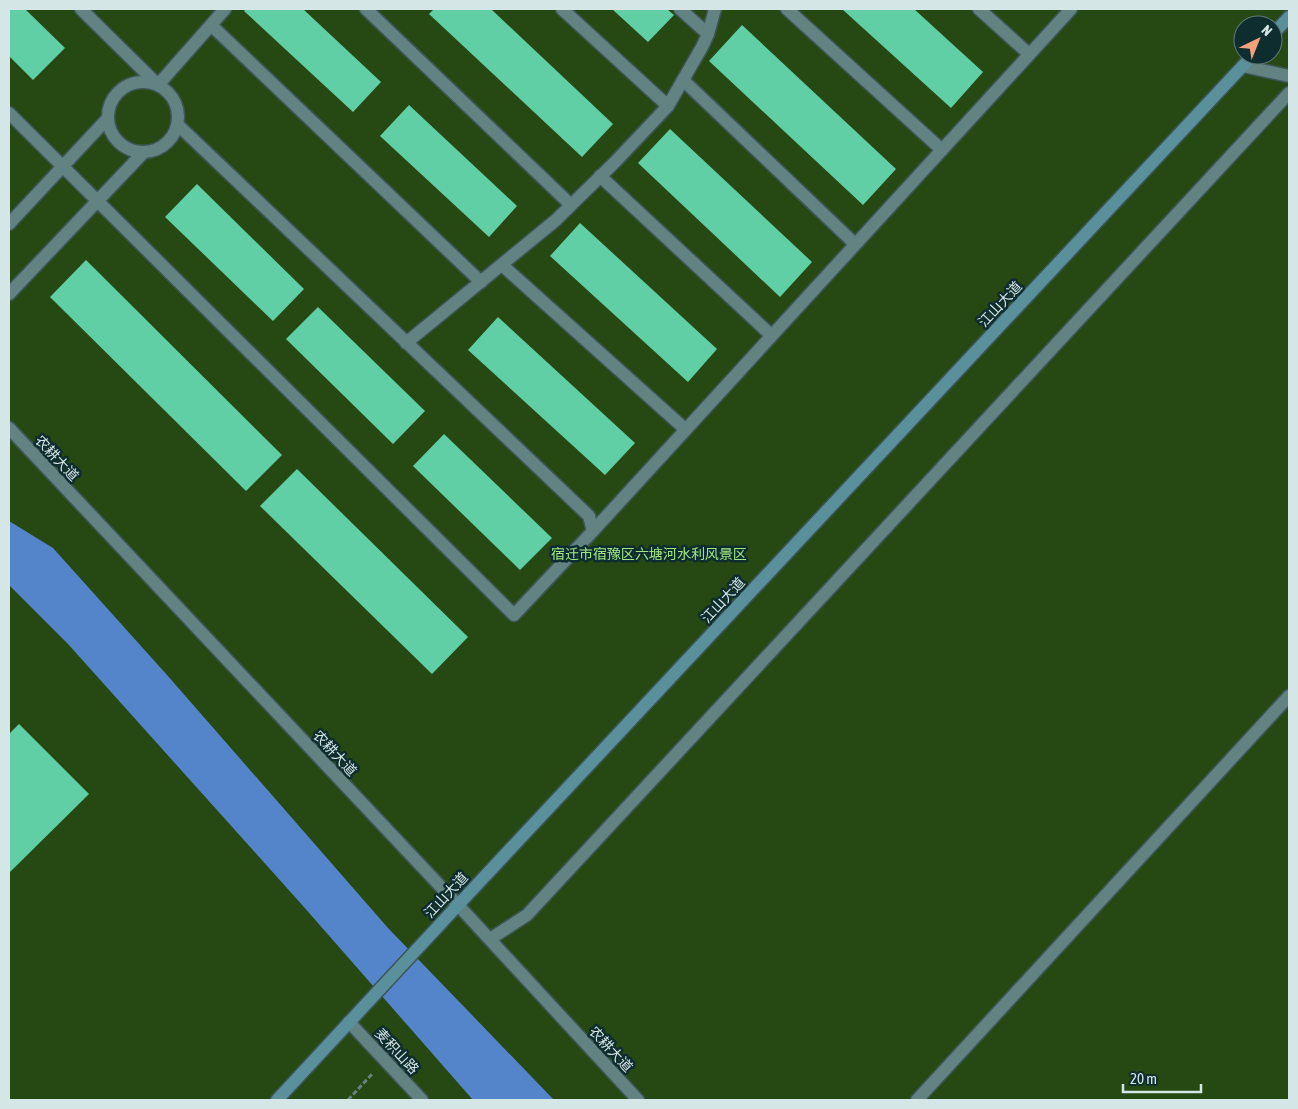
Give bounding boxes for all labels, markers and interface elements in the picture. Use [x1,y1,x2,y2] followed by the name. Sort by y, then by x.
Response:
[1233,15,1283,65] north arrow
[1258,22,1275,39] text: N
[975,278,1025,330] street label: 江山大道
[32,432,82,484] street label: 农耕大道
[551,546,747,562] park label: 宿迁市宿豫区六塘河水利风景区
[698,574,748,626] street label: 江山大道
[310,727,360,779] street label: 农耕大道
[421,869,471,921] street label: 江山大道
[586,1023,636,1075] street label: 农耕大道
[372,1025,422,1077] street label: 麦积山路
[1123,1062,1200,1094] scale bar
[1130,1070,1157,1087] text: 20 m

